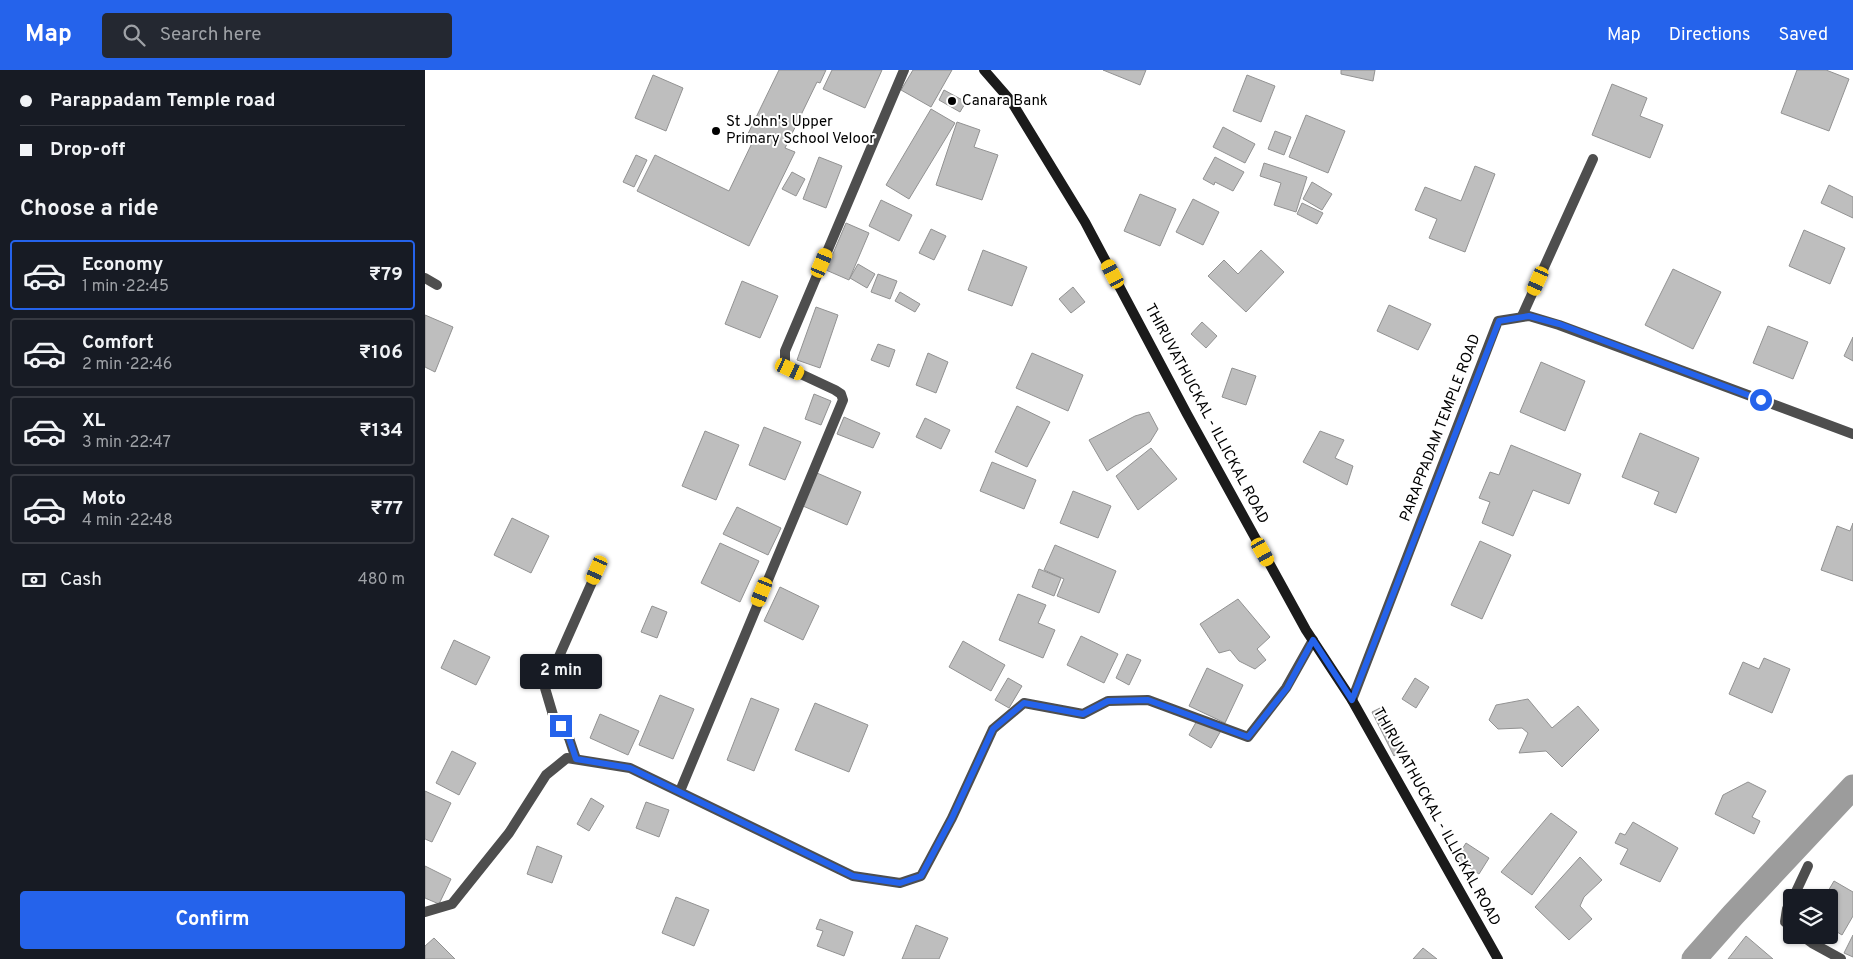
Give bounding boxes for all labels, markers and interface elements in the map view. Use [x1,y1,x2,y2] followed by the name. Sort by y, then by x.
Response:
[102,13,452,58] search box
[25,20,72,50] text: Map
[120,21,148,49] icon: search
[160,23,261,47] text: Search here
[1607,24,1641,47] text: Map
[1669,24,1751,47] text: Directions
[1779,24,1828,47] text: Saved
[50,89,275,113] text: Parappadam Temple road
[962,92,1048,111] place label: Canara Bank
[946,95,958,107] marker: Canara Bank
[726,113,875,149] place label: St John's Upper Primary School Veloor
[710,125,722,137] marker: St John's Upper Primary School Veloor
[50,138,125,162] text: Drop-off
[20,196,158,223] text: Choose a ride
[809,246,834,280] car
[22,253,67,298] icon: car
[82,253,163,277] text: Economy
[1099,257,1126,291] car
[369,263,403,287] text: ₹79
[1525,264,1550,298] car
[82,277,169,297] text: 1 min · 22:45
[1140,301,1272,527] street label: THIRUVATHUCKAL - ILLICKAL ROAD
[22,331,67,376] icon: car
[82,331,154,355] text: Comfort
[1396,332,1486,524] street label: PARAPPADAM TEMPLE ROAD
[359,341,403,365] text: ₹106
[82,355,172,375] text: 2 min · 22:46
[773,356,806,382] car
[1750,389,1772,411] route start
[22,409,67,454] icon: car
[82,409,105,433] text: XL
[359,419,403,443] text: ₹134
[82,433,171,453] text: 3 min · 22:47
[22,487,67,532] icon: car
[82,487,126,511] text: Moto
[370,497,403,521] text: ₹77
[82,511,173,531] text: 4 min · 22:48
[1249,535,1276,569] car
[584,553,609,587] car
[20,566,48,594] icon: cash
[60,568,102,592] text: Cash
[358,570,405,590] text: 480 m
[749,575,774,609] car
[520,654,602,688] callout: 2 min
[540,661,582,681] text: 2 min
[1368,704,1504,930] street label: THIRUVATHUCKAL - ILLICKAL ROAD
[550,715,572,737] route end
[1783,889,1838,944] map controls
[1783,889,1838,944] button: layers
[20,891,405,949] button: Confirm

